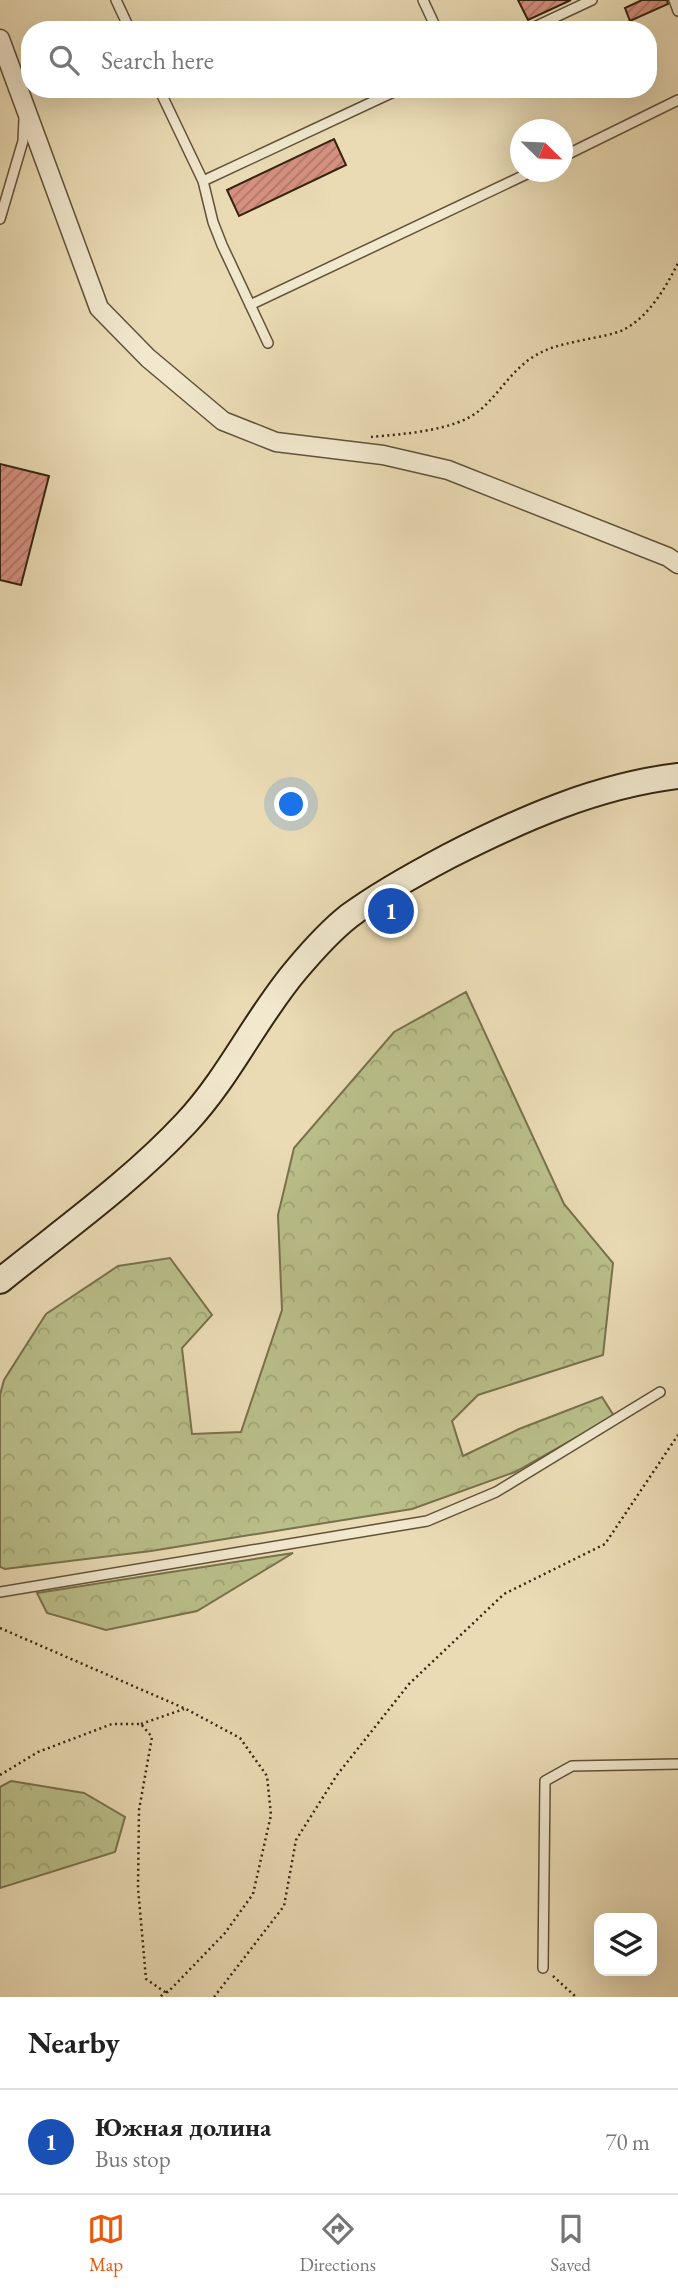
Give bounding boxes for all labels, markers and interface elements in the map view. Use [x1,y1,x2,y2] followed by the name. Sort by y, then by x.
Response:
[21,21,657,98] search box
[45,41,83,79] icon: search
[101,43,214,77] text: Search here
[510,119,573,182] north arrow
[274,787,308,821] your location
[368,885,414,937] pin: 1
[594,1913,657,1976] map controls
[594,1913,657,1976] button: layers
[28,2023,120,2062] text: Nearby
[95,2110,271,2144] text: Южная долина
[45,2127,57,2157] text: 1
[605,2127,650,2157] text: 70 m
[95,2144,171,2174] text: Bus stop
[87,2210,125,2277] tab: Map
[299,2210,376,2277] tab: Directions
[550,2210,591,2277] tab: Saved

